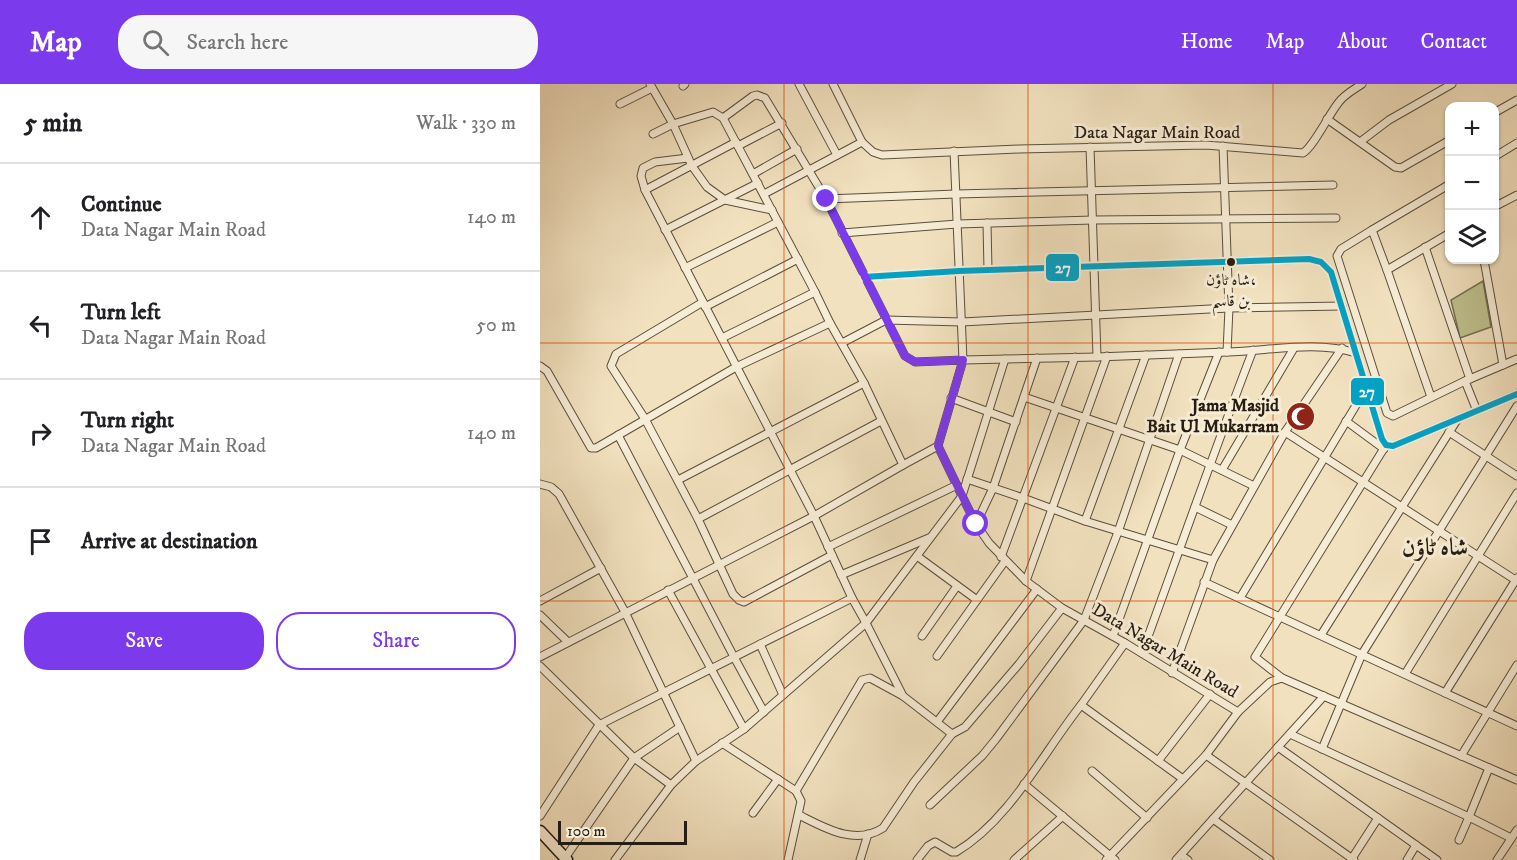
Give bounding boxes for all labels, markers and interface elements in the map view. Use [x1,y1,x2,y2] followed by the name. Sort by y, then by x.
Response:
[118,15,538,69] search box
[30,25,82,60] text: Map
[139,26,172,59] icon: search
[187,29,288,56] text: Search here
[1181,29,1233,55] text: Home
[1266,29,1304,55] text: Map
[1337,29,1388,55] text: About
[1421,29,1487,55] text: Contact
[1445,102,1499,264] map controls
[1445,102,1499,156] button: +
[24,107,82,140] text: 5 min
[416,111,516,136] text: Walk · 330 m
[1074,122,1240,144] street label: Data Nagar Main Road
[1445,156,1499,210] button: −
[812,185,838,211] route end
[81,191,162,218] text: Continue
[24,201,57,234] icon: ahead
[467,205,516,230] text: 140 m
[1445,210,1499,264] button: layers
[81,218,266,243] text: Data Nagar Main Road
[1045,253,1080,282] line badge: 27
[1225,256,1237,268] marker: شاہ ٹاؤن، بن قاسم
[1055,258,1071,278] text: 27
[1206,270,1256,317] place label: شاہ ٹاؤن، بن قاسم
[81,299,161,326] text: Turn left
[24,309,57,342] icon: left
[476,313,516,338] text: 50 m
[81,326,266,351] text: Data Nagar Main Road
[1350,377,1385,406] line badge: 27
[1359,382,1375,402] text: 27
[1147,395,1280,438] place label: Jama Masjid Bait Ul Mukarram
[1284,400,1316,432] mosque icon: Jama Masjid Bait Ul Mukarram
[81,407,174,434] text: Turn right
[24,417,57,450] icon: right
[467,421,516,446] text: 140 m
[81,434,266,459] text: Data Nagar Main Road
[962,510,988,536] route start
[24,525,57,558] icon: arrive
[81,528,258,555] text: Arrive at destination
[1402,533,1468,563] district label: شاہ ٹاؤن
[1088,599,1242,703] street label: Data Nagar Main Road
[24,612,264,670] button: Save
[276,612,516,670] button: Share
[558,818,687,846] scale bar
[567,821,606,841] text: 100 m

